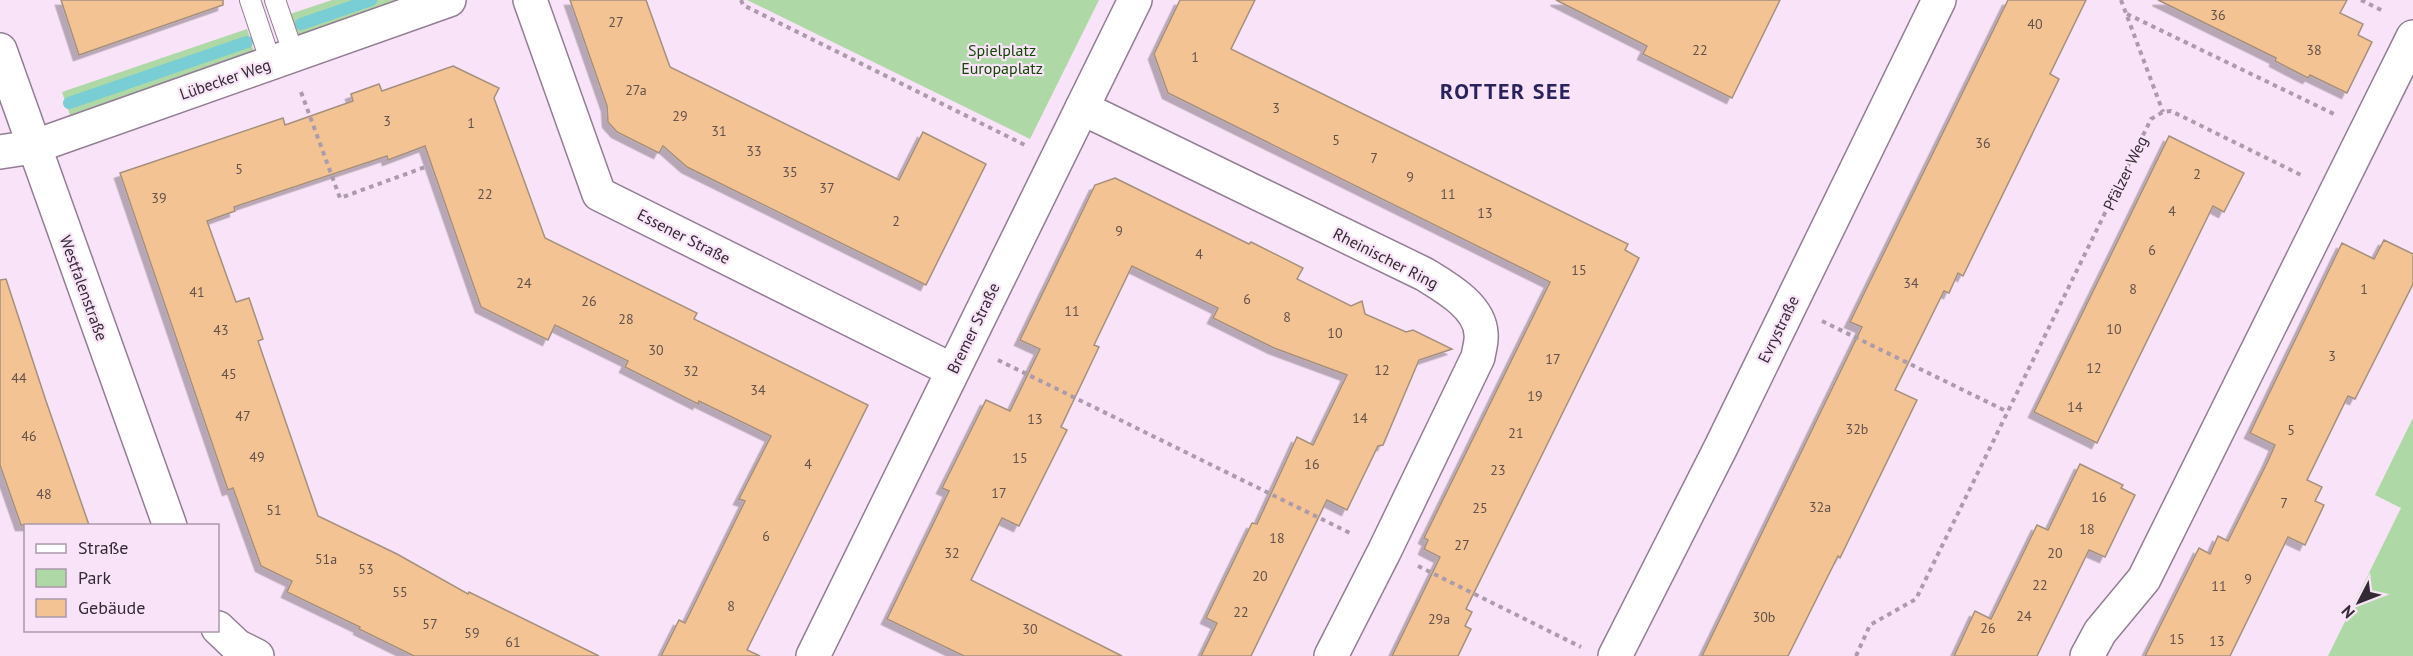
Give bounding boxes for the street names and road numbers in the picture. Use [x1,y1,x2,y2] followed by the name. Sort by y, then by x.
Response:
[177,54,273,104] street label: Lübecker Weg
[2098,133,2152,213] street label: Pfälzer Weg
[634,204,734,268] street label: Essener Straße
[1330,223,1442,293] street label: Rheinischer Ring
[56,233,112,343] street label: Westfalenstraße
[942,279,1004,377] street label: Bremer Straße
[1753,292,1803,366] street label: Evrystraße

